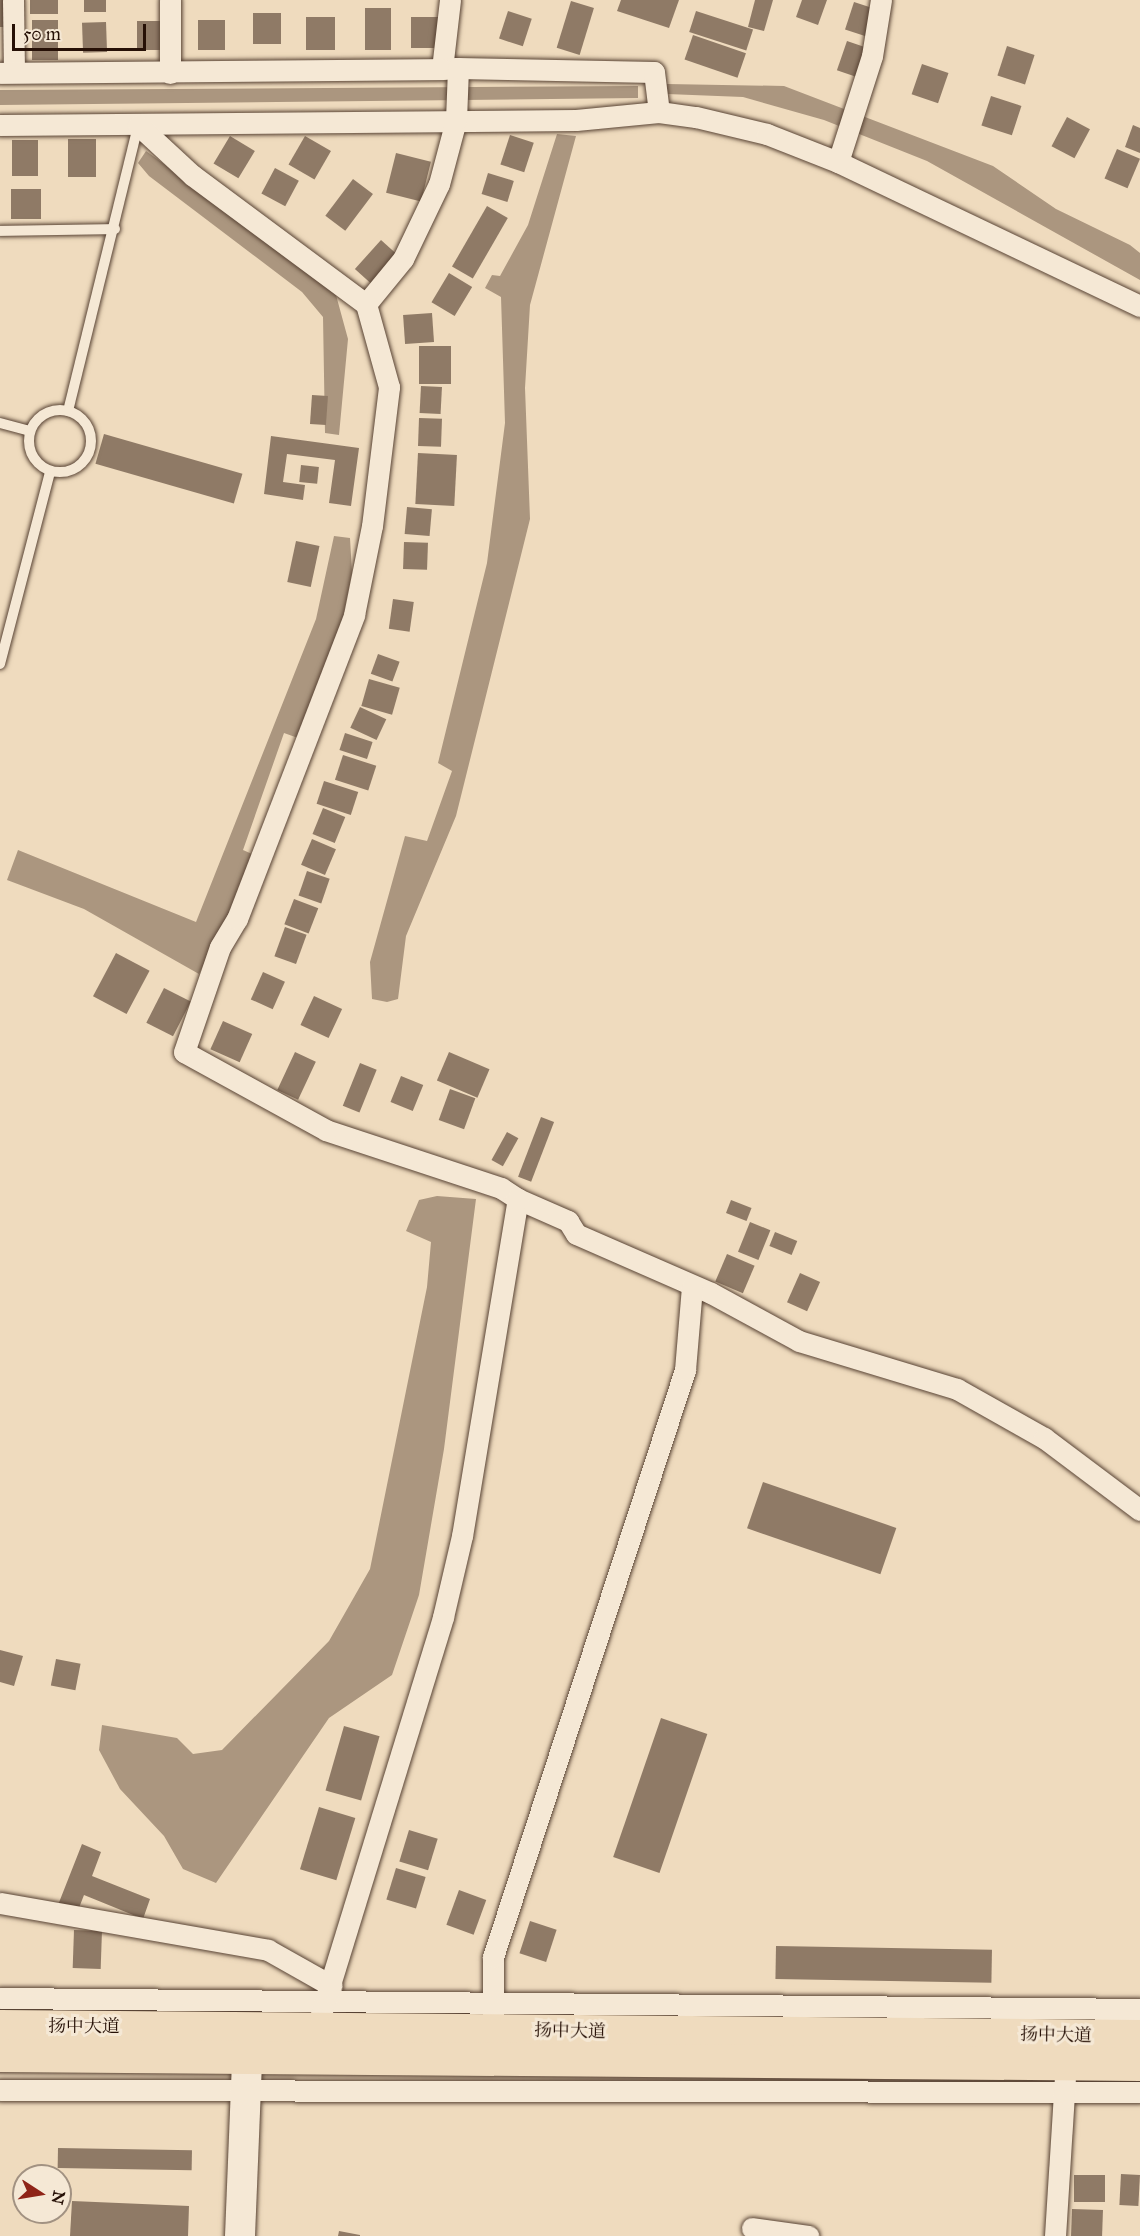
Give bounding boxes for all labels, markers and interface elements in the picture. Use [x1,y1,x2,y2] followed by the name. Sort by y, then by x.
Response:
[15,12,148,50] scale bar
[23,23,61,45] text: 50 m
[48,2015,120,2037] street label: 扬中大道
[534,2020,606,2042] street label: 扬中大道
[1020,2024,1092,2046] street label: 扬中大道
[12,2164,72,2224] north arrow
[47,2189,69,2206] text: N

